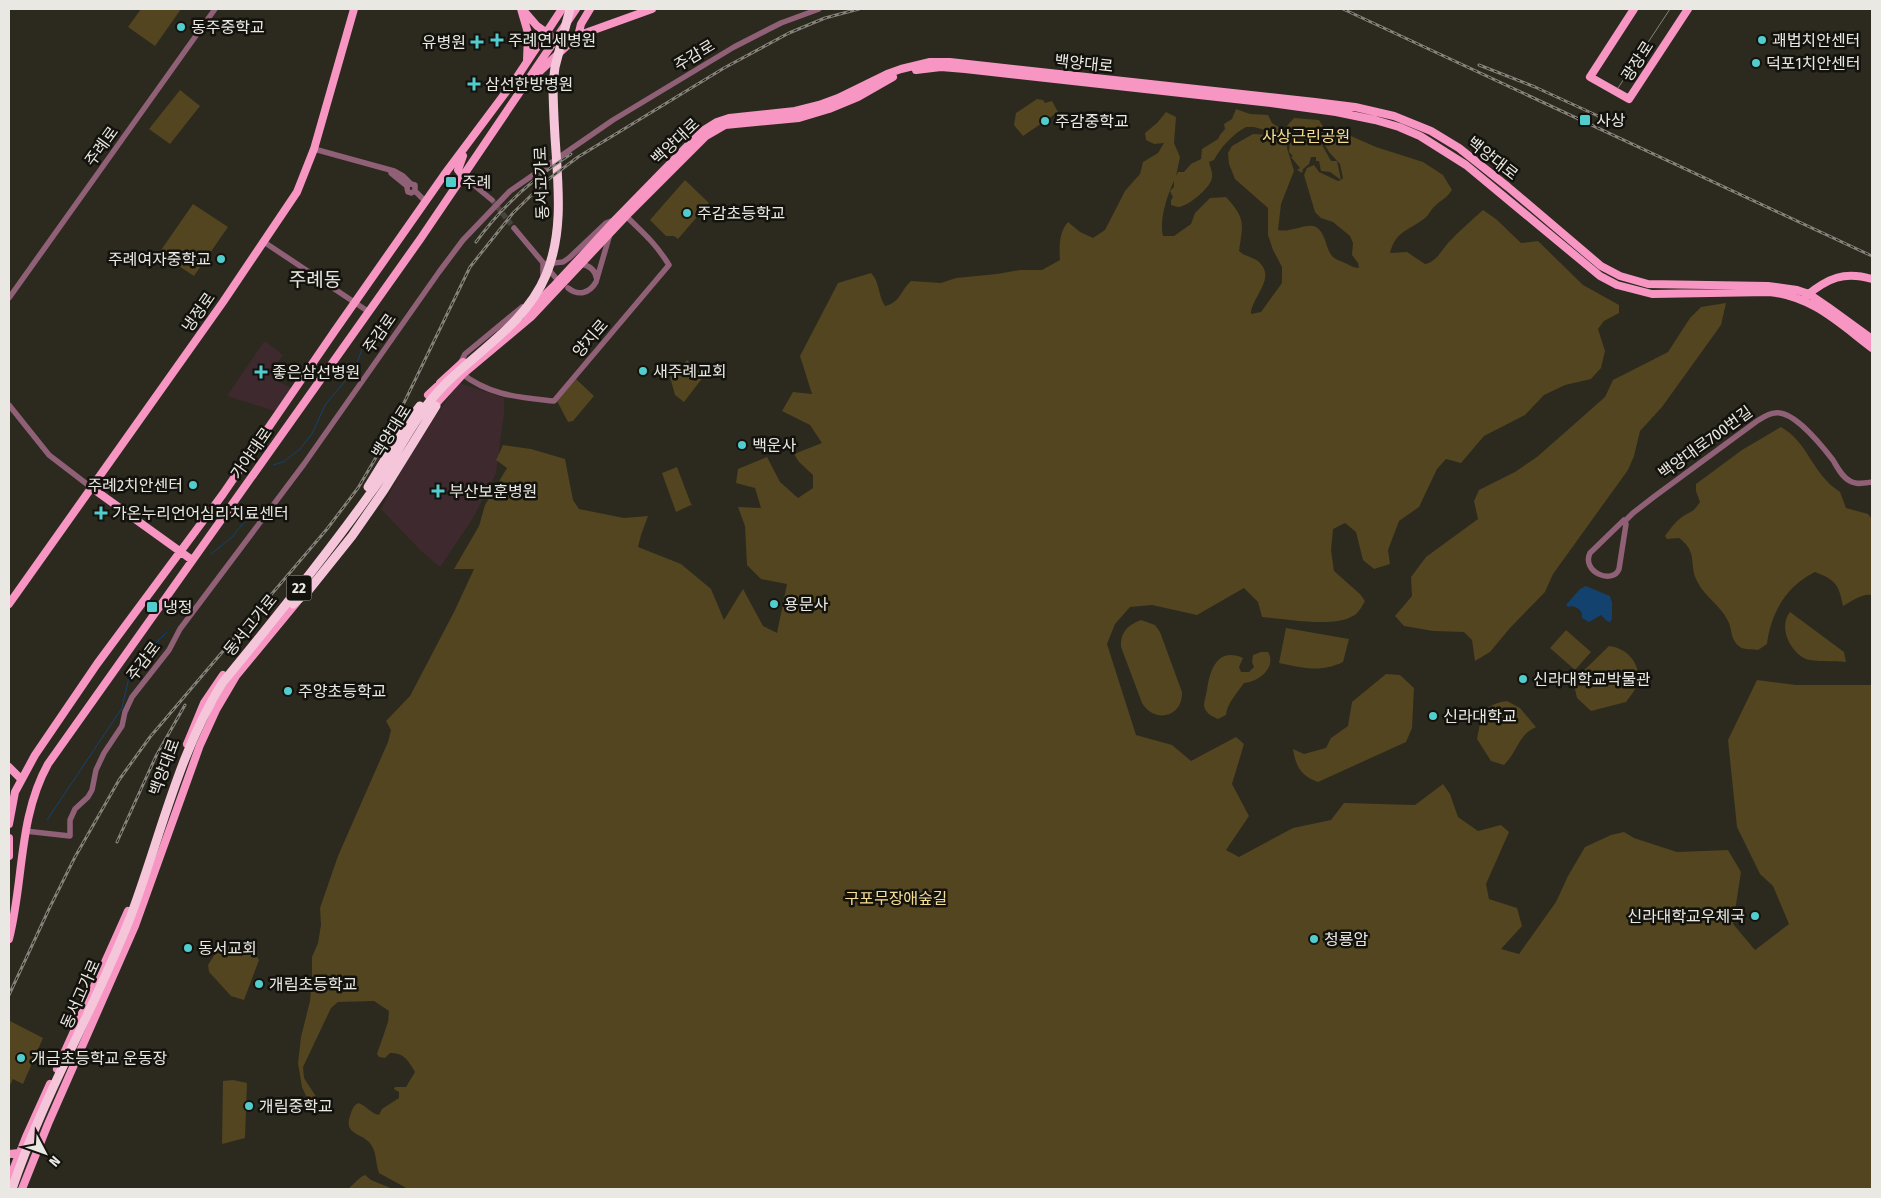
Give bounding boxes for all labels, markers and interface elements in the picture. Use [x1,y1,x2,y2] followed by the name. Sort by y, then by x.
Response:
[191,18,265,37] place label: 동주중학교
[175,21,187,33] marker: 동주중학교
[508,31,596,50] place label: 주례연세병원
[1772,31,1860,50] place label: 괘법치안센터
[422,33,466,52] place label: 유병원
[490,33,504,47] marker: 주례연세병원
[1756,34,1768,46] marker: 괘법치안센터
[470,35,484,49] marker: 유병원
[670,36,718,75] street label: 주감로
[1617,37,1658,85] street label: 광장로
[1054,51,1114,76] street label: 백양대로
[1766,54,1861,73] place label: 덕포1치안센터
[1750,57,1762,69] marker: 덕포1치안센터
[485,75,573,94] place label: 삼선한방병원
[467,77,481,91] marker: 삼선한방병원
[1596,111,1626,130] place label: 사상
[1055,112,1129,131] place label: 주감중학교
[1578,113,1592,127] marker: 사상
[647,114,704,168] street label: 백양대로
[1039,115,1051,127] marker: 주감중학교
[81,123,122,170] street label: 주례로
[1262,127,1350,146] park label: 사상근린공원
[1464,133,1522,184] street label: 백양대로
[531,146,552,220] street label: 동서고가로
[462,173,491,192] place label: 주례
[444,175,458,189] marker: 주례
[697,204,785,223] place label: 주감초등학교
[681,207,693,219] marker: 주감초등학교
[108,250,211,269] place label: 주례여자중학교
[215,253,227,265] marker: 주례여자중학교
[289,268,341,291] district label: 주례동
[178,289,219,336] street label: 냉정로
[359,310,400,357] street label: 주감로
[569,315,612,361] street label: 양지로
[653,362,727,381] place label: 새주례교회
[272,363,360,382] place label: 좋은삼선병원
[254,365,268,379] marker: 좋은삼선병원
[637,365,649,377] marker: 새주례교회
[368,401,415,461] street label: 백양대로
[1655,402,1756,483] street label: 백양대로700번길
[227,423,276,483] street label: 가야대로
[752,436,796,455] place label: 백운사
[736,439,748,451] marker: 백운사
[88,476,183,495] place label: 주례2치안센터
[187,479,199,491] marker: 주례2치안센터
[449,482,537,501] place label: 부산보훈병원
[431,484,445,498] marker: 부산보훈병원
[112,504,289,523] place label: 가온누리언어심리치료센터
[94,506,108,520] marker: 가온누리언어심리치료센터
[286,576,312,600] road number: 22
[220,591,281,660] street label: 동서고가로
[784,595,828,614] place label: 용문사
[163,598,192,617] place label: 냉정
[768,598,780,610] marker: 용문사
[145,600,159,614] marker: 냉정
[123,638,164,685] street label: 주감로
[1533,670,1651,689] place label: 신라대학교박물관
[1517,673,1529,685] marker: 신라대학교박물관
[298,682,386,701] place label: 주양초등학교
[282,685,294,697] marker: 주양초등학교
[1443,707,1517,726] place label: 신라대학교
[1427,710,1439,722] marker: 신라대학교
[145,736,184,798] street label: 백양대로
[844,889,948,908] park label: 구포무장애숲길
[1627,907,1745,926] place label: 신라대학교우체국
[1749,910,1761,922] marker: 신라대학교우체국
[1324,930,1368,949] place label: 청룡암
[1308,933,1320,945] marker: 청룡암
[198,939,257,958] place label: 동서교회
[182,942,194,954] marker: 동서교회
[57,956,104,1032] street label: 동서고가로
[269,975,357,994] place label: 개림초등학교
[253,978,265,990] marker: 개림초등학교
[31,1049,168,1068] place label: 개금초등학교 운동장
[15,1052,27,1064] marker: 개금초등학교 운동장
[259,1097,333,1116] place label: 개림중학교
[243,1100,255,1112] marker: 개림중학교
[20,1128,70,1178] north arrow
[45,1152,64,1170] text: N

